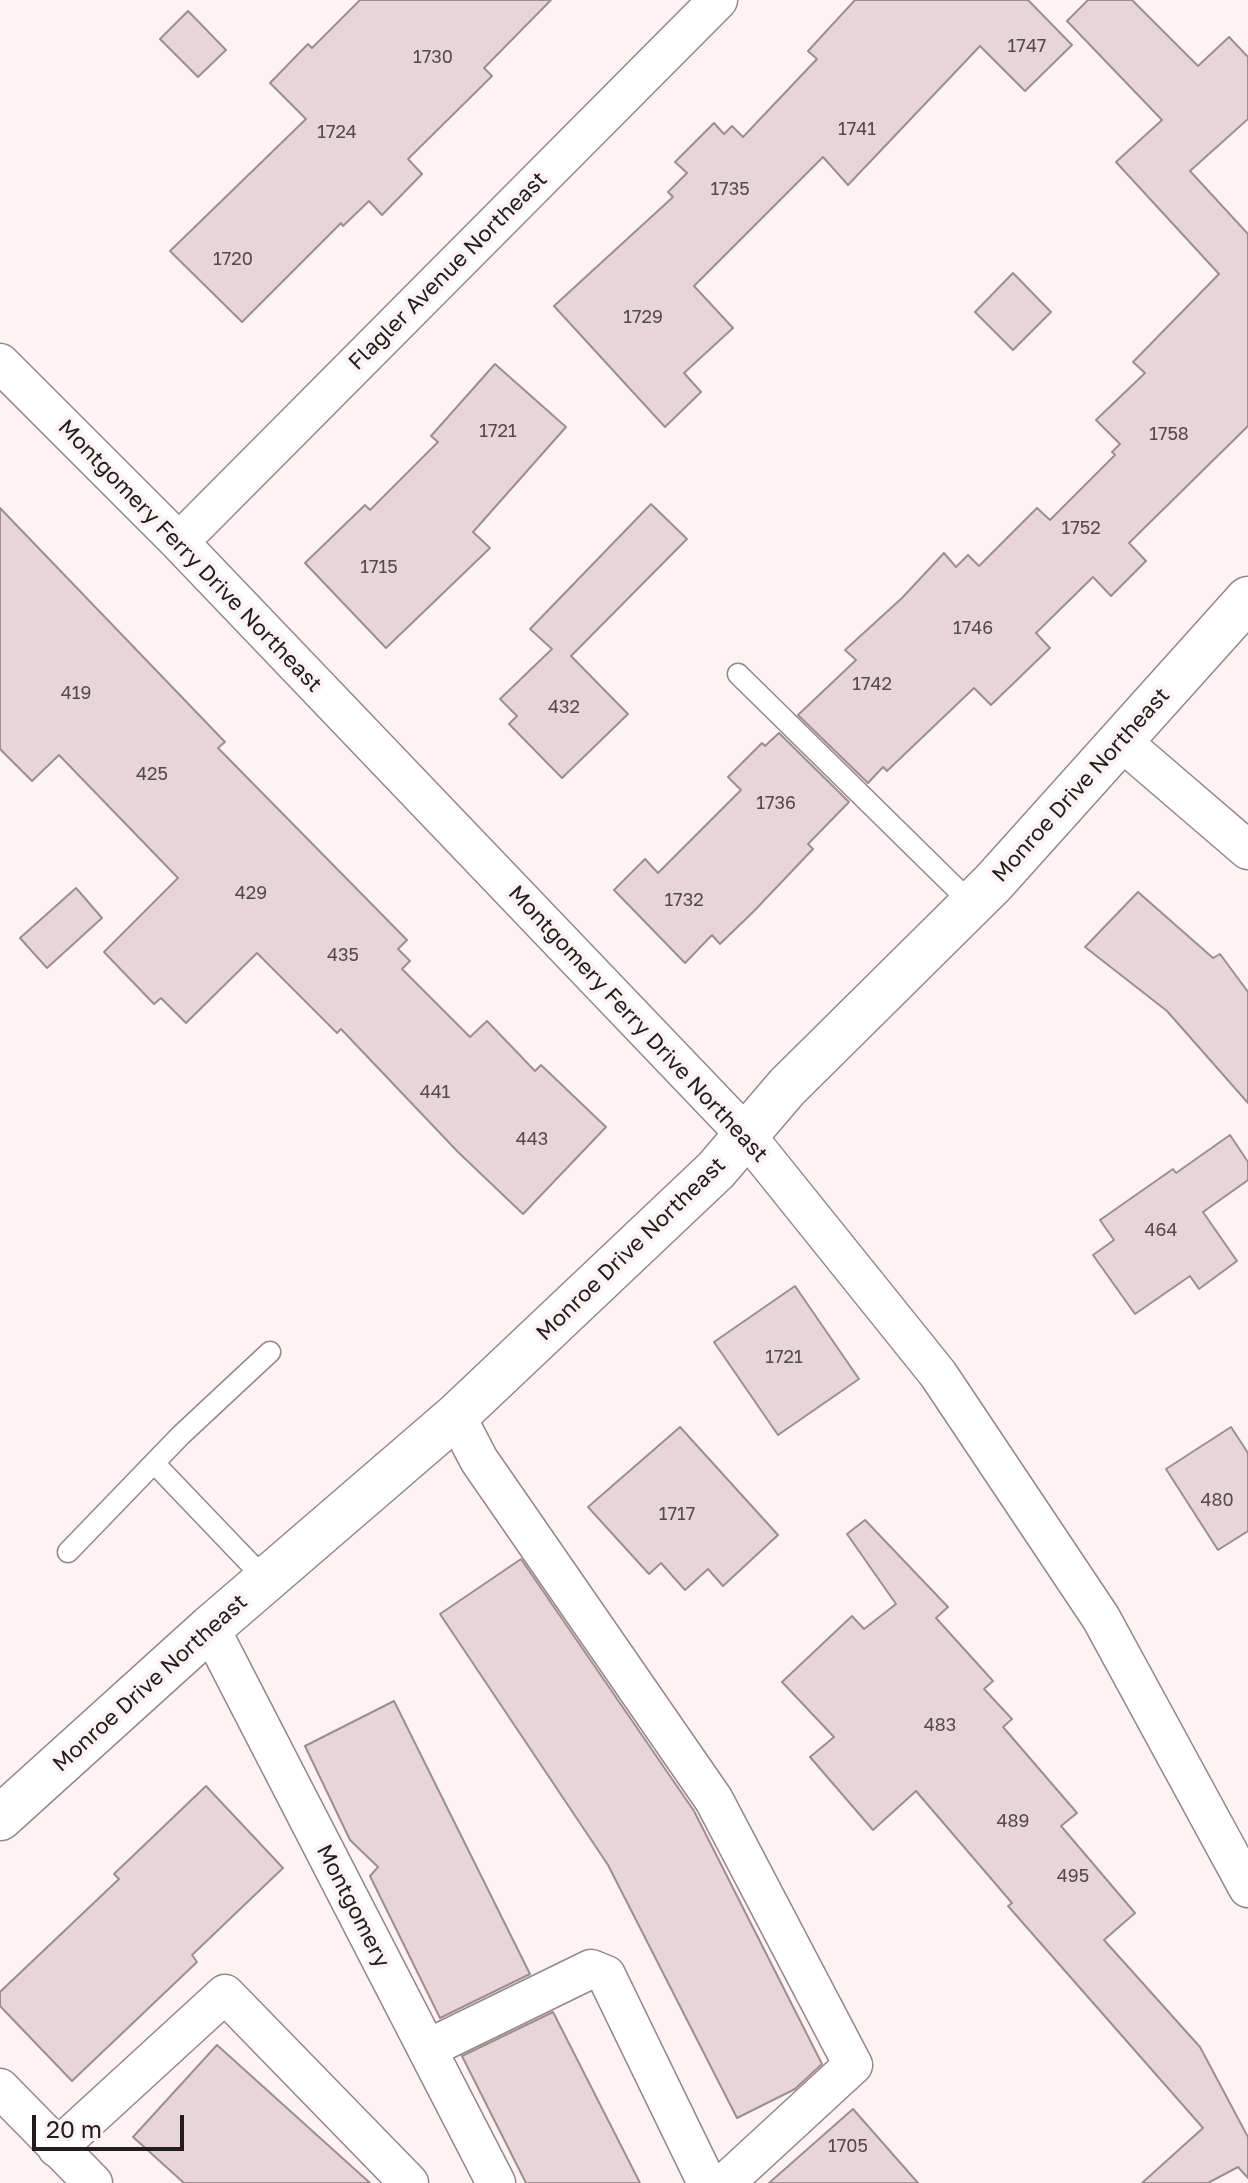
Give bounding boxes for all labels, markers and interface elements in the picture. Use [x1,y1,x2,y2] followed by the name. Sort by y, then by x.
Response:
[1008,35,1046,57] house number: 1747
[413,46,453,68] house number: 1730
[838,118,876,140] house number: 1741
[317,121,357,143] house number: 1724
[343,166,553,376] street label: Flagler Avenue Northeast
[710,178,750,200] house number: 1735
[213,248,253,270] house number: 1720
[623,306,663,328] house number: 1729
[53,414,327,698] street label: Montgomery Ferry Drive Northeast
[479,420,517,442] house number: 1721
[1149,423,1189,445] house number: 1758
[1061,517,1101,539] house number: 1752
[360,556,398,578] house number: 1715
[953,617,993,639] house number: 1746
[852,673,892,695] house number: 1742
[61,682,91,704] house number: 419
[987,682,1175,888] street label: Monroe Drive Northeast
[548,696,580,718] house number: 432
[136,763,168,785] house number: 425
[756,792,796,814] house number: 1736
[503,880,773,1168] street label: Montgomery Ferry Drive Northeast
[235,882,267,904] house number: 429
[664,889,704,911] house number: 1732
[327,944,359,966] house number: 435
[420,1081,450,1103] house number: 441
[516,1128,548,1150] house number: 443
[531,1152,731,1346] street label: Monroe Drive Northeast
[1145,1219,1177,1241] house number: 464
[765,1346,803,1368] house number: 1721
[1200,1489,1234,1511] house number: 480
[659,1503,695,1525] house number: 1717
[47,1589,253,1777] street label: Monroe Drive Northeast
[924,1714,956,1736] house number: 483
[997,1810,1029,1832] house number: 489
[311,1840,395,1972] street label: Montgomery
[1057,1865,1089,1887] house number: 495
[36,2099,188,2149] scale bar
[46,2114,102,2143] text: 20 m
[828,2135,868,2157] house number: 1705

